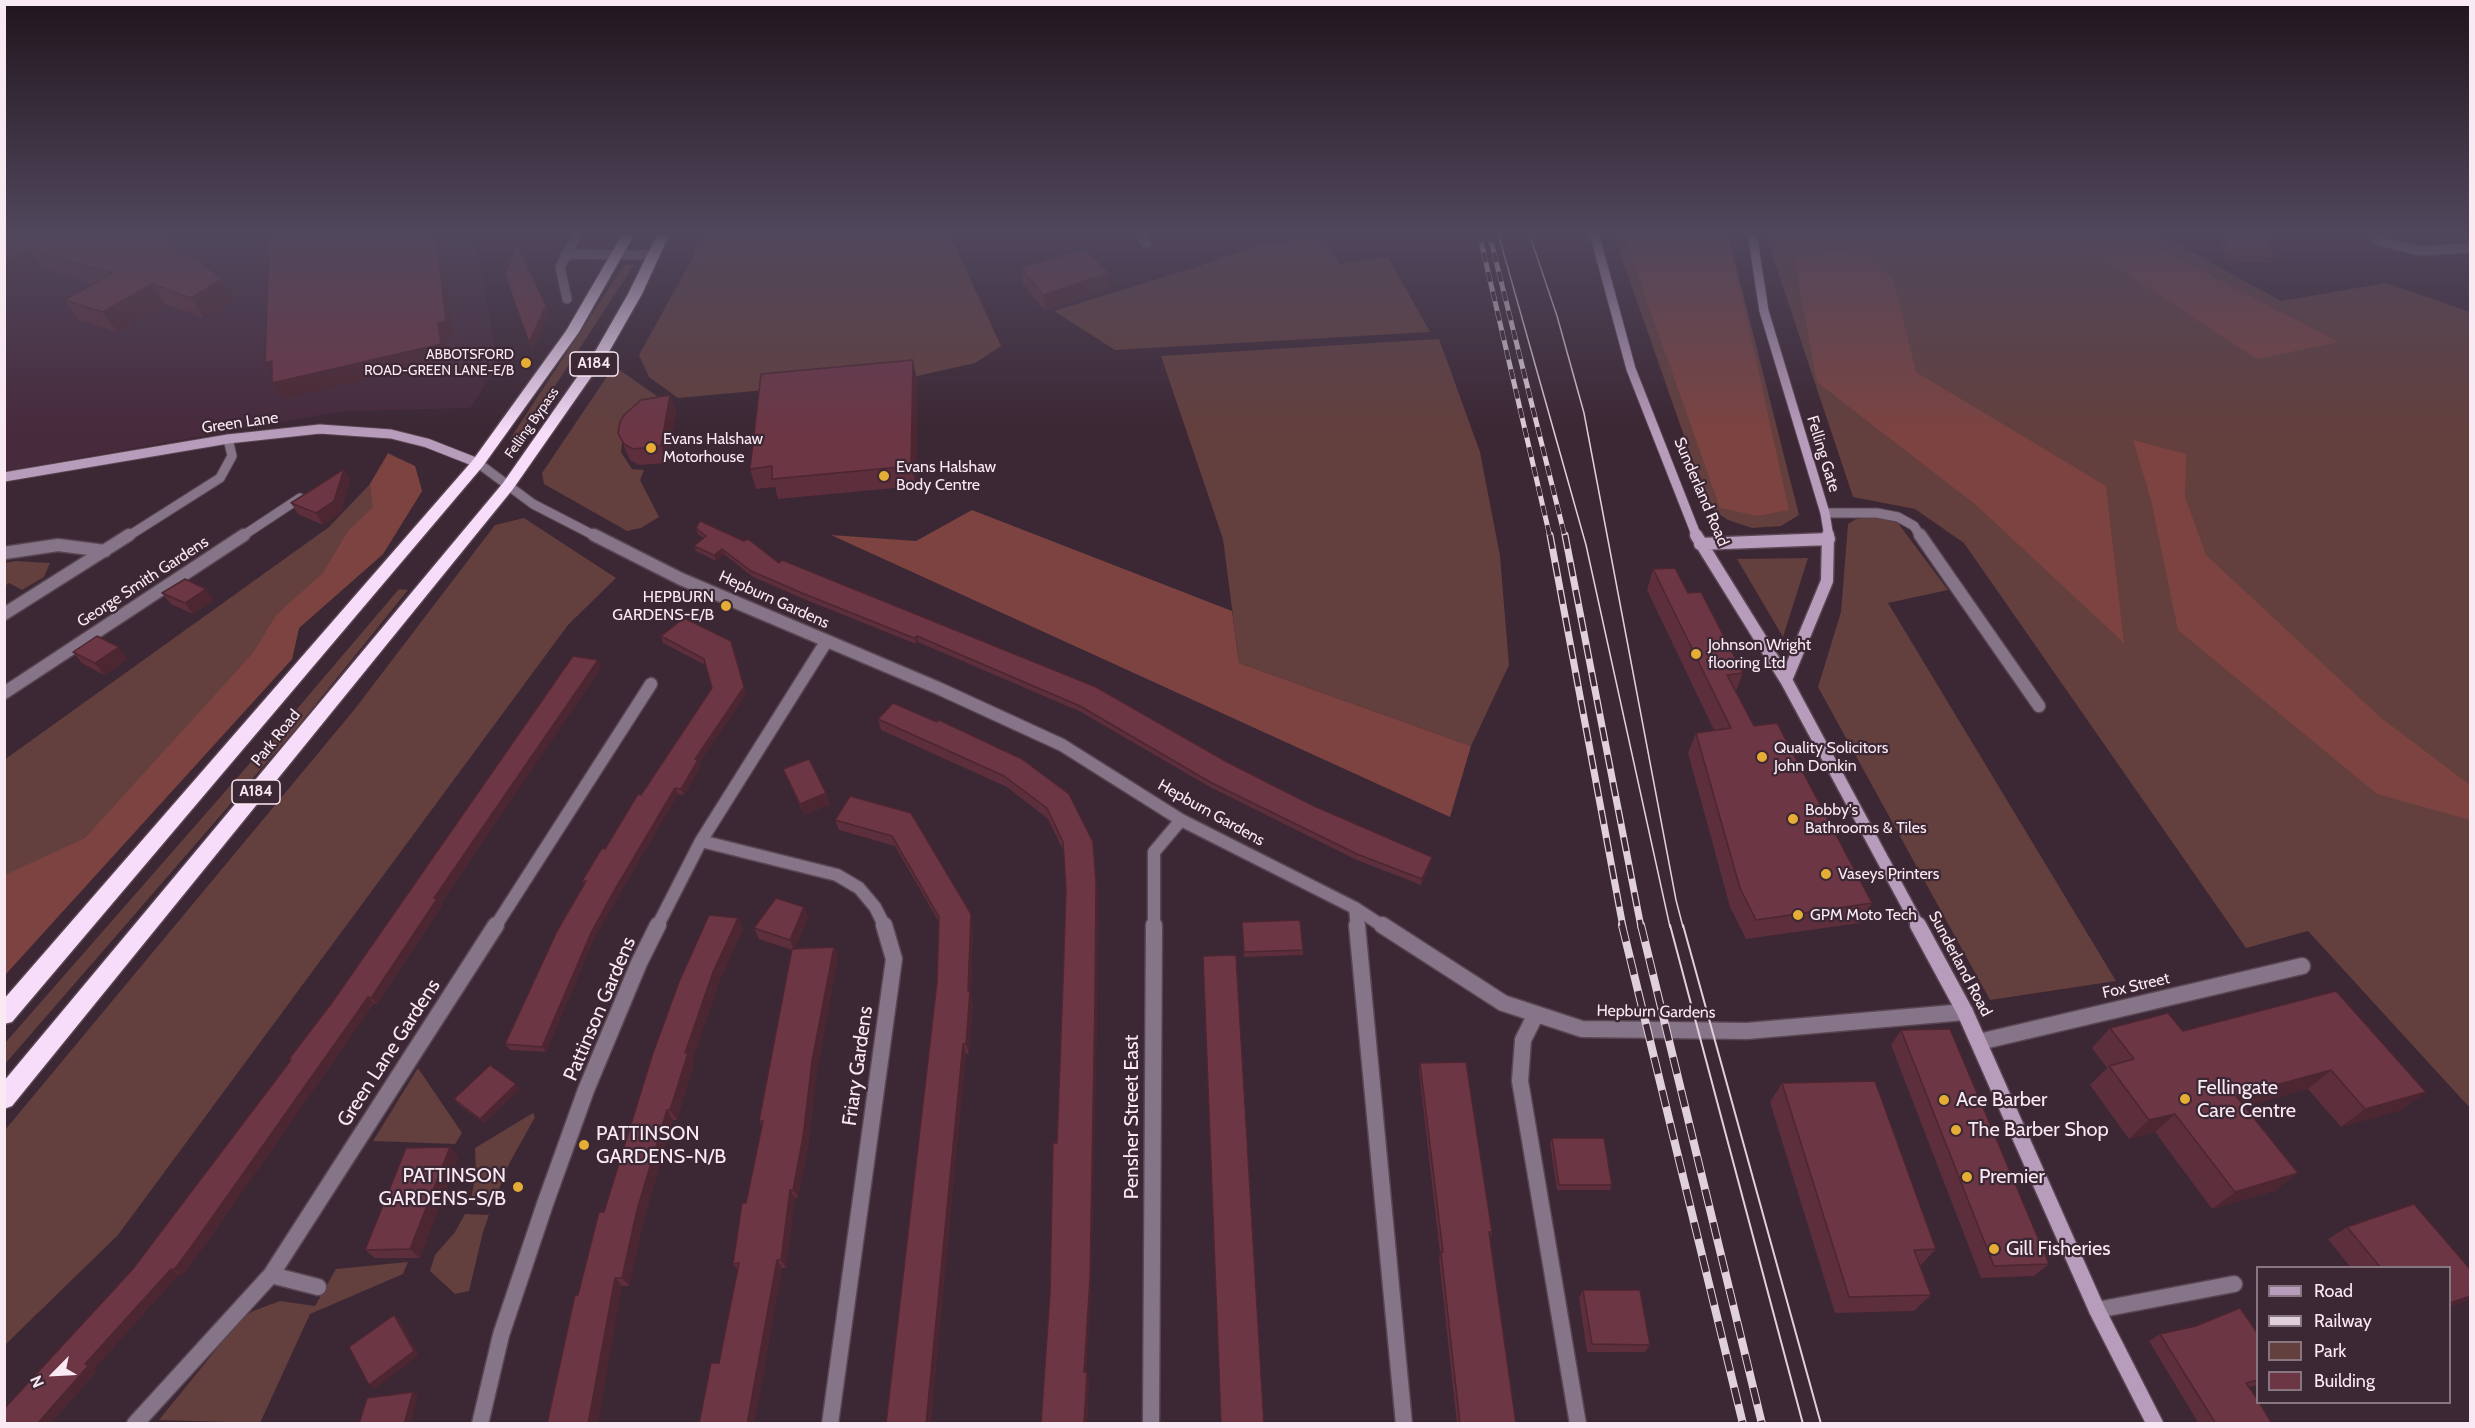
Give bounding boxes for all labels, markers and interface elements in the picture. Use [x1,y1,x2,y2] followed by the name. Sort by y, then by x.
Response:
[364,347,514,380] place label: ABBOTSFORD ROAD-GREEN LANE-E/B
[570,352,618,376] road number: A184
[519,356,533,370] marker: ABBOTSFORD ROAD-GREEN LANE-E/B
[501,384,563,462] street label: Felling Bypass
[200,408,280,438] street label: Green Lane
[1802,413,1844,495] street label: Felling Gate
[663,429,763,467] place label: Evans Halshaw Motorhouse
[1669,435,1733,549] street label: Sunderland Road
[644,441,658,455] marker: Evans Halshaw Motorhouse
[896,457,996,495] place label: Evans Halshaw Body Centre
[877,469,891,483] marker: Evans Halshaw Body Centre
[74,532,212,632] street label: George Smith Gardens
[716,567,832,633] street label: Hepburn Gardens
[612,587,714,625] place label: HEPBURN GARDENS-E/B
[719,599,733,613] marker: HEPBURN GARDENS-E/B
[1708,635,1811,673] place label: Johnson Wright flooring Ltd
[1689,647,1703,661] marker: Johnson Wright flooring Ltd
[247,706,305,770] street label: Park Road
[1774,738,1888,776] place label: Quality Solicitors John Donkin
[1755,750,1769,764] marker: Quality Solicitors John Donkin
[1154,776,1268,850] street label: Hepburn Gardens
[232,780,280,804] road number: A184
[1805,800,1927,838] place label: Bobby's Bathrooms & Tiles
[1786,812,1800,826] marker: Bobby's Bathrooms & Tiles
[1838,864,1939,884] place label: Vaseys Printers
[1819,867,1833,881] marker: Vaseys Printers
[1810,905,1917,925] place label: GPM Moto Tech
[1791,908,1805,922] marker: GPM Moto Tech
[1924,908,1996,1020] street label: Sunderland Road
[559,933,641,1085] street label: Pattinson Gardens
[2100,969,2172,1003] street label: Fox Street
[332,975,446,1131] street label: Green Lane Gardens
[1596,1001,1716,1023] street label: Hepburn Gardens
[838,1005,878,1127] street label: Friary Gardens
[1120,1035,1144,1199] street label: Pensher Street East
[2197,1076,2296,1123] place label: Fellingate Care Centre
[1956,1088,2047,1112] place label: Ace Barber
[2178,1092,2192,1106] marker: Fellingate Care Centre
[1937,1093,1951,1107] marker: Ace Barber
[1968,1118,2109,1142] place label: The Barber Shop
[596,1122,726,1169] place label: PATTINSON GARDENS-N/B
[1949,1123,1963,1137] marker: The Barber Shop
[577,1138,591,1152] marker: PATTINSON GARDENS-N/B
[379,1164,506,1211] place label: PATTINSON GARDENS-S/B
[1979,1165,2045,1189] place label: Premier
[1960,1170,1974,1184] marker: Premier
[511,1180,525,1194] marker: PATTINSON GARDENS-S/B
[2006,1237,2110,1261] place label: Gill Fisheries
[1987,1242,2001,1256] marker: Gill Fisheries
[2256,1266,2451,1404] legend
[2314,1280,2353,1302] text: Road
[2314,1310,2372,1332] text: Railway
[2314,1340,2346,1362] text: Park
[24,1344,84,1404] north arrow
[2314,1370,2375,1392] text: Building
[26,1372,48,1391] text: N

